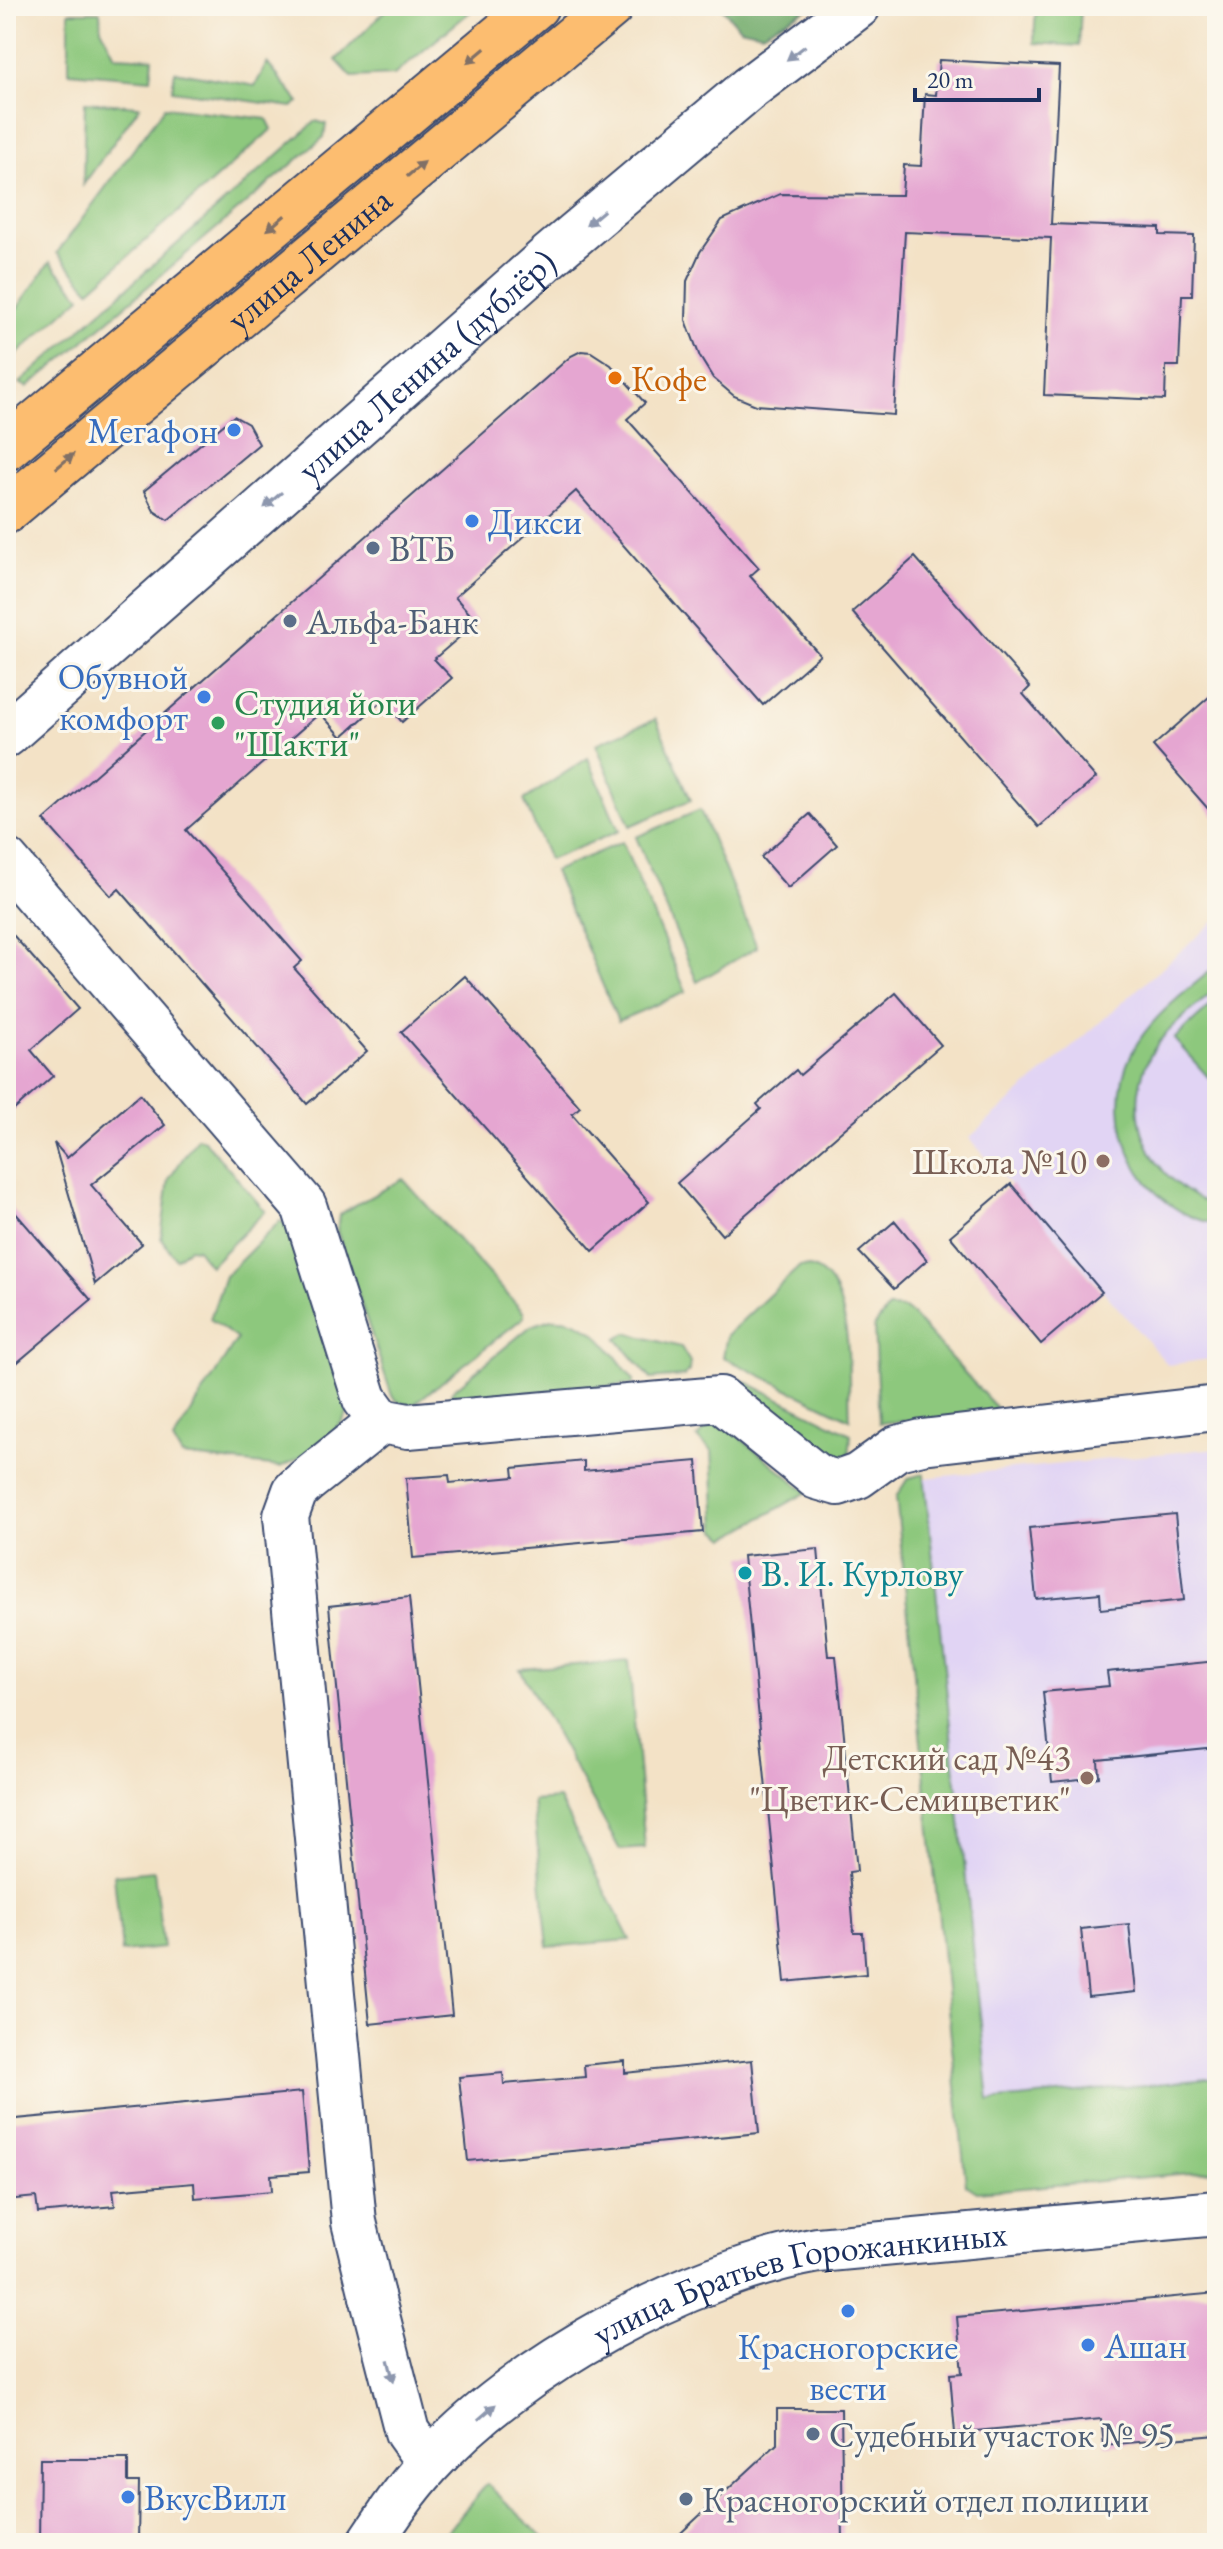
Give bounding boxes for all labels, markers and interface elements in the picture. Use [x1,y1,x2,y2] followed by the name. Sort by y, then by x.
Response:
[786,45,806,61] one-way arrow
[466,47,486,64] one-way arrow
[915,52,1039,102] scale bar
[927,64,974,95] text: 20 m
[406,161,426,178] one-way arrow
[216,175,402,341] street label: улица Ленина
[585,209,605,226] one-way arrow
[267,214,287,231] one-way arrow
[287,238,565,491] street label: улица Ленина (дублёр)
[631,355,707,402] place label: Кофе
[606,369,624,387] marker: Кофе
[87,407,218,454] place label: Мегафон
[225,421,243,439] marker: Мегафон
[55,453,75,470] one-way arrow
[263,491,283,508] one-way arrow
[488,498,582,545] place label: Дикси
[463,512,481,530] marker: Дикси
[389,525,455,572] place label: ВТБ
[364,539,382,557] marker: ВТБ
[305,598,479,645] place label: Альфа-Банк
[281,612,299,630] marker: Альфа-Банк
[58,653,188,741] place label: Обувной комфорт
[234,679,416,767] place label: Студия йоги "Шакти"
[195,688,213,706] marker: Обувной комфорт
[209,714,227,732] marker: Студия йоги "Шакти"
[912,1138,1087,1185] place label: Школа №10
[1094,1152,1112,1170] marker: Школа №10
[761,1550,964,1597] place label: В. И. Курлову
[736,1564,754,1582] marker: В. И. Курлову
[749,1734,1071,1822] place label: Детский сад №43 "Цветик-Семицветик"
[1078,1769,1096,1787] marker: Детский сад №43 "Цветик-Семицветик"
[583,2209,1009,2356] street label: улица Братьев Горожанкиных
[839,2302,857,2320] marker: Красногорские вести
[1103,2322,1187,2369] place label: Ашан
[738,2323,958,2411] place label: Красногорские вести
[1079,2336,1097,2354] marker: Ашан
[386,2359,398,2384] one-way arrow
[477,2404,497,2421] one-way arrow
[829,2411,1175,2458] place label: Судебный участок № 95
[804,2425,822,2443] marker: Судебный участок № 95
[144,2474,287,2521] place label: ВкусВилл
[702,2476,1149,2523] place label: Красногорский отдел полиции
[119,2488,137,2506] marker: ВкусВилл
[677,2490,695,2508] marker: Красногорский отдел полиции

